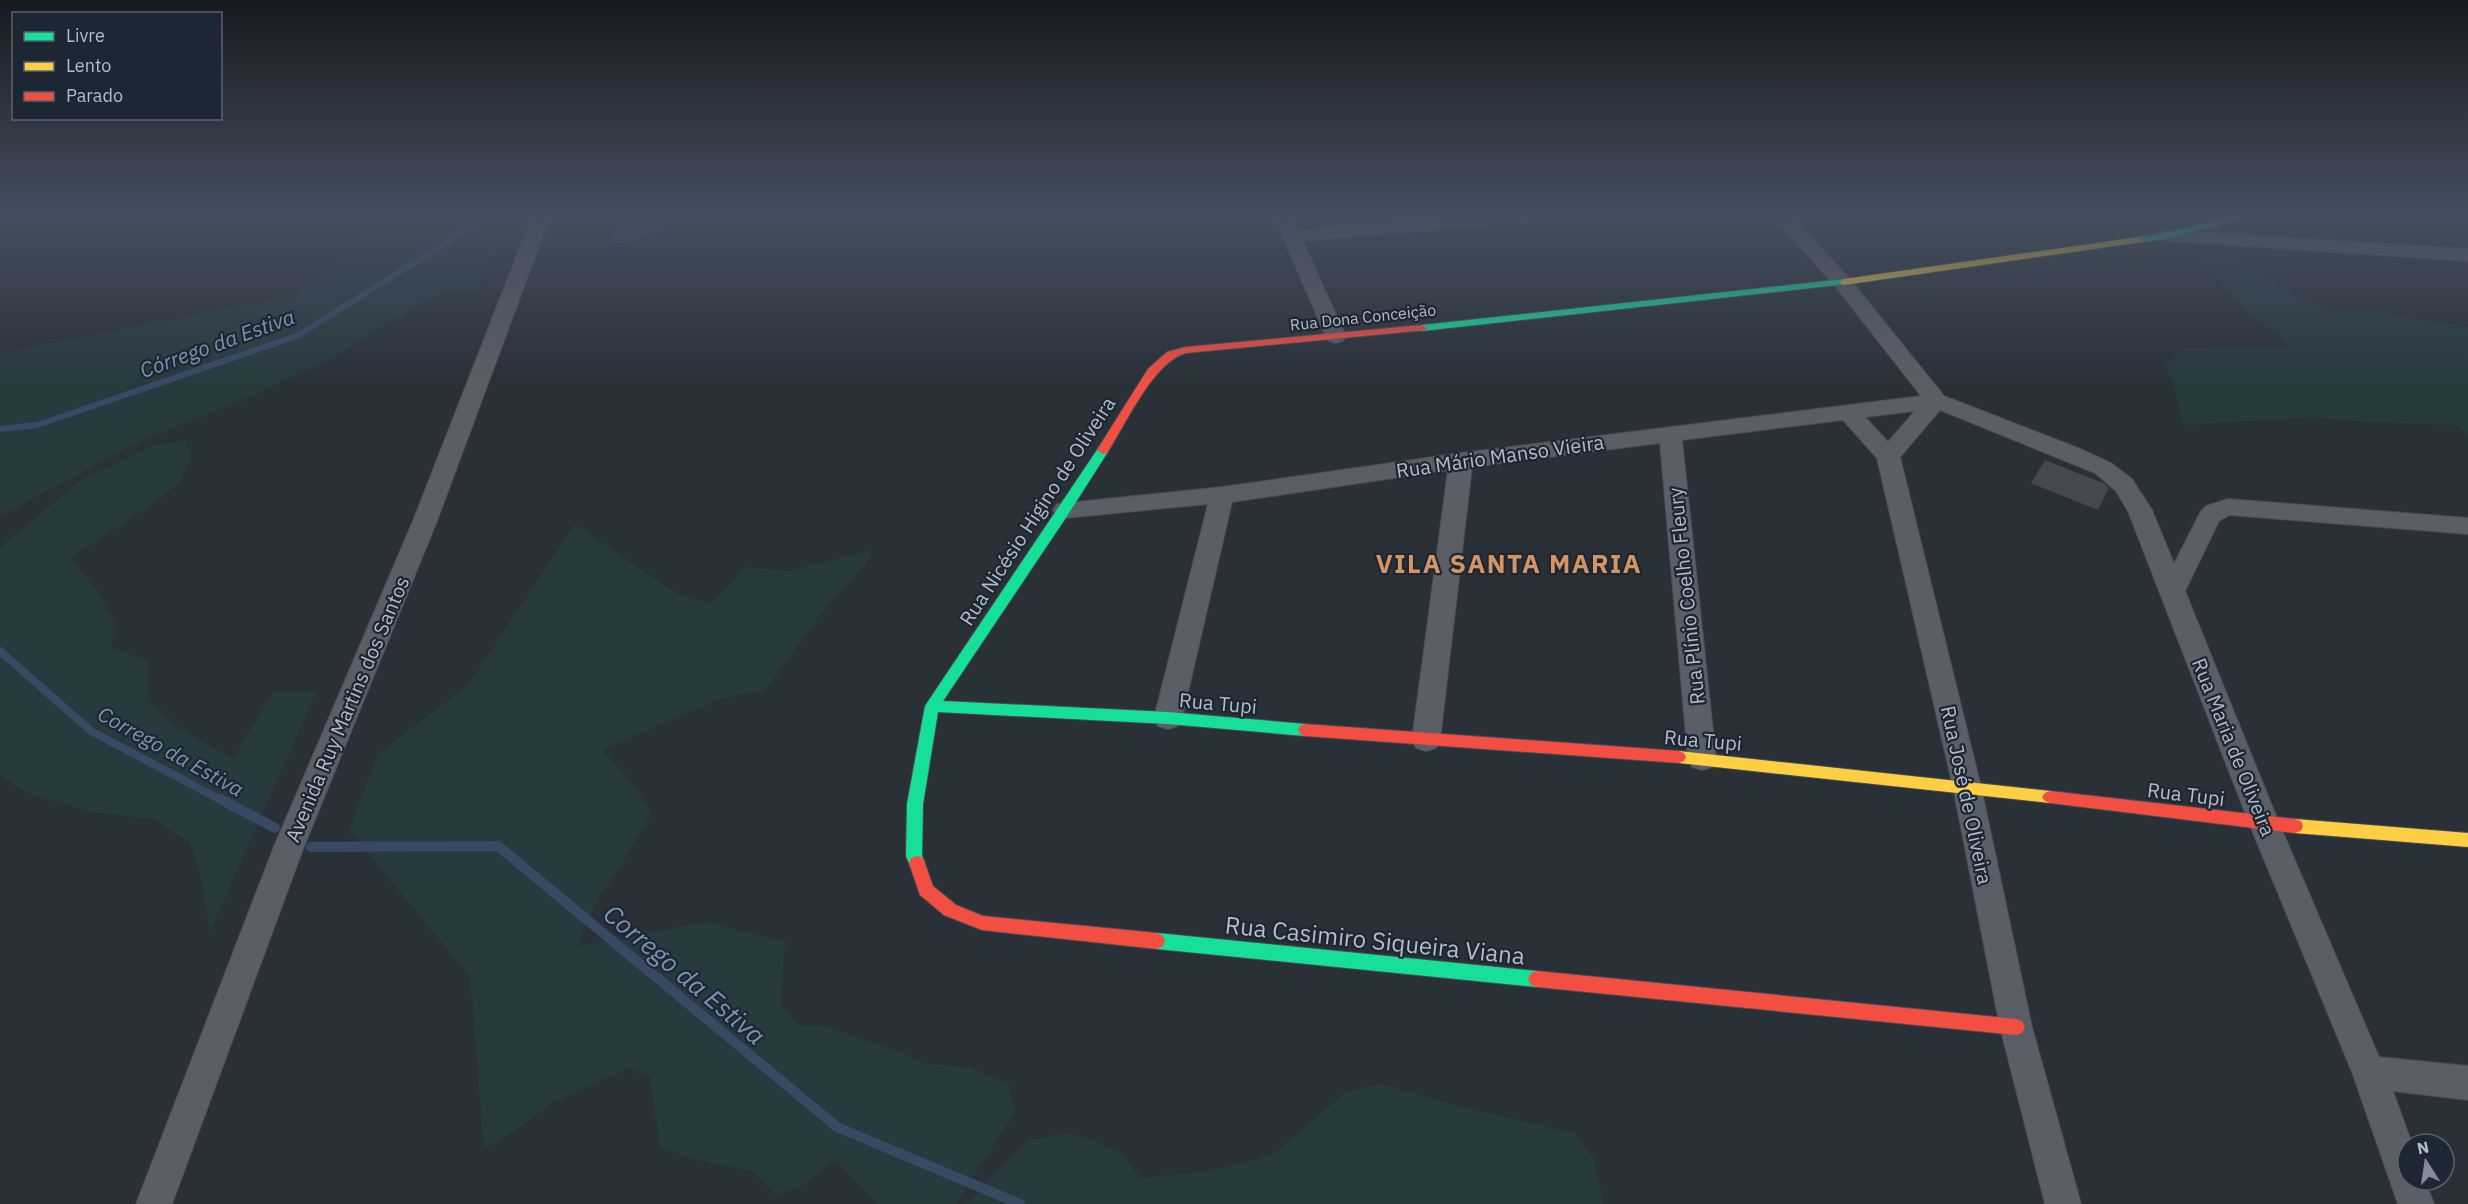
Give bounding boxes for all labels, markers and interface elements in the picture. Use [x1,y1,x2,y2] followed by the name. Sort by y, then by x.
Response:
[12,12,222,120] legend
[66,24,105,47] text: Livre
[66,54,111,77] text: Lento
[66,84,123,107] text: Parado
[1289,299,1437,335] street label: Rua Dona Conceição
[136,302,298,384] water label: Córrego da Estiva
[953,391,1121,631] street label: Rua Nicésio Higino de Oliveira
[1394,428,1606,484] street label: Rua Mário Manso Vieira
[1661,486,1711,706] street label: Rua Plínio Coelho Fleury
[1376,546,1642,580] district label: VILA SANTA MARIA
[279,572,415,846] street label: Avenida Ruy Martins dos Santos
[2186,654,2282,840] street label: Rua Maria de Oliveira
[1178,686,1258,720] street label: Rua Tupi
[93,699,249,803] water label: Corrego da Estiva
[1935,703,1999,887] street label: Rua José de Oliveira
[1663,723,1743,757] street label: Rua Tupi
[2146,776,2226,812] street label: Rua Tupi
[597,896,773,1052] water label: Corrego da Estiva
[1223,908,1527,972] street label: Rua Casimiro Siqueira Viana
[2396,1132,2456,1192] north arrow
[2415,1136,2431,1158] text: N

